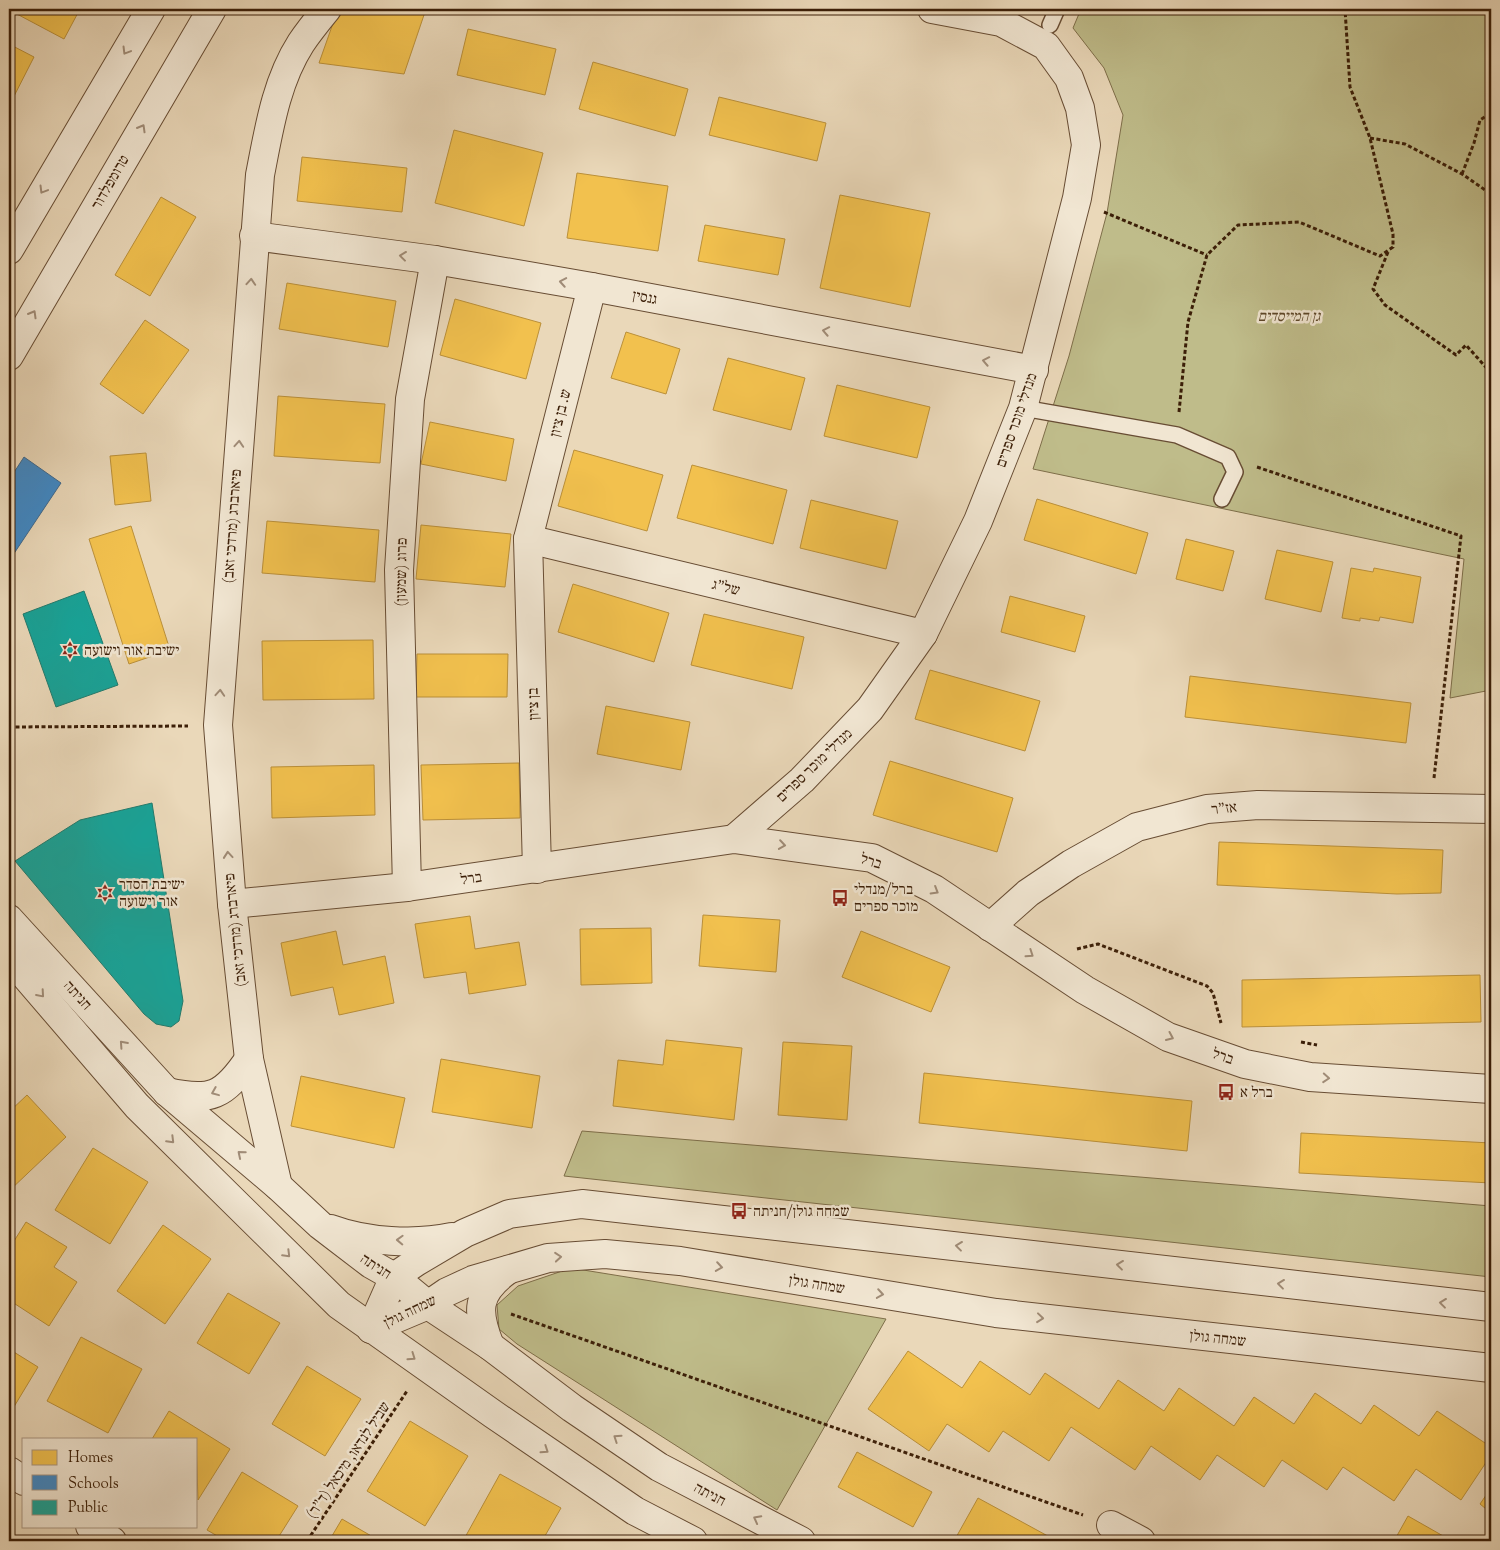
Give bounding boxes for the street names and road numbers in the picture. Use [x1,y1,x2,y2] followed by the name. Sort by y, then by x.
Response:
[87,151,135,214] street label: טרומפלדור
[630,286,659,311] street label: גנסין
[991,370,1043,471] street label: מנדלי מוכר ספרים
[545,387,578,440] street label: ש. בן ציון
[219,468,248,584] street label: פיארברג (מרדכי זאב)
[391,537,414,607] street label: פרוג (שמעון)
[709,575,742,602] street label: של"ג
[523,687,546,721] street label: בן ציון
[772,724,858,808] street label: מנדלי מוכר ספרים
[1210,798,1238,821] street label: אז"ר
[857,849,884,876] street label: ברל
[459,868,483,891] street label: ברל
[220,872,253,988] street label: פיארברג (מרדכי זאב)
[58,976,96,1016] street label: חניתה
[1209,1044,1236,1071] street label: ברל
[355,1249,395,1285] street label: חניתה
[787,1271,846,1300] street label: שמחה גולן
[381,1291,441,1334] street label: שמחה גולן
[1189,1326,1247,1353] street label: שמחה גולן
[302,1398,396,1524] street label: שביל לנדאו, מיכאל (ד"ר)
[690,1478,729,1512] street label: חניתה

